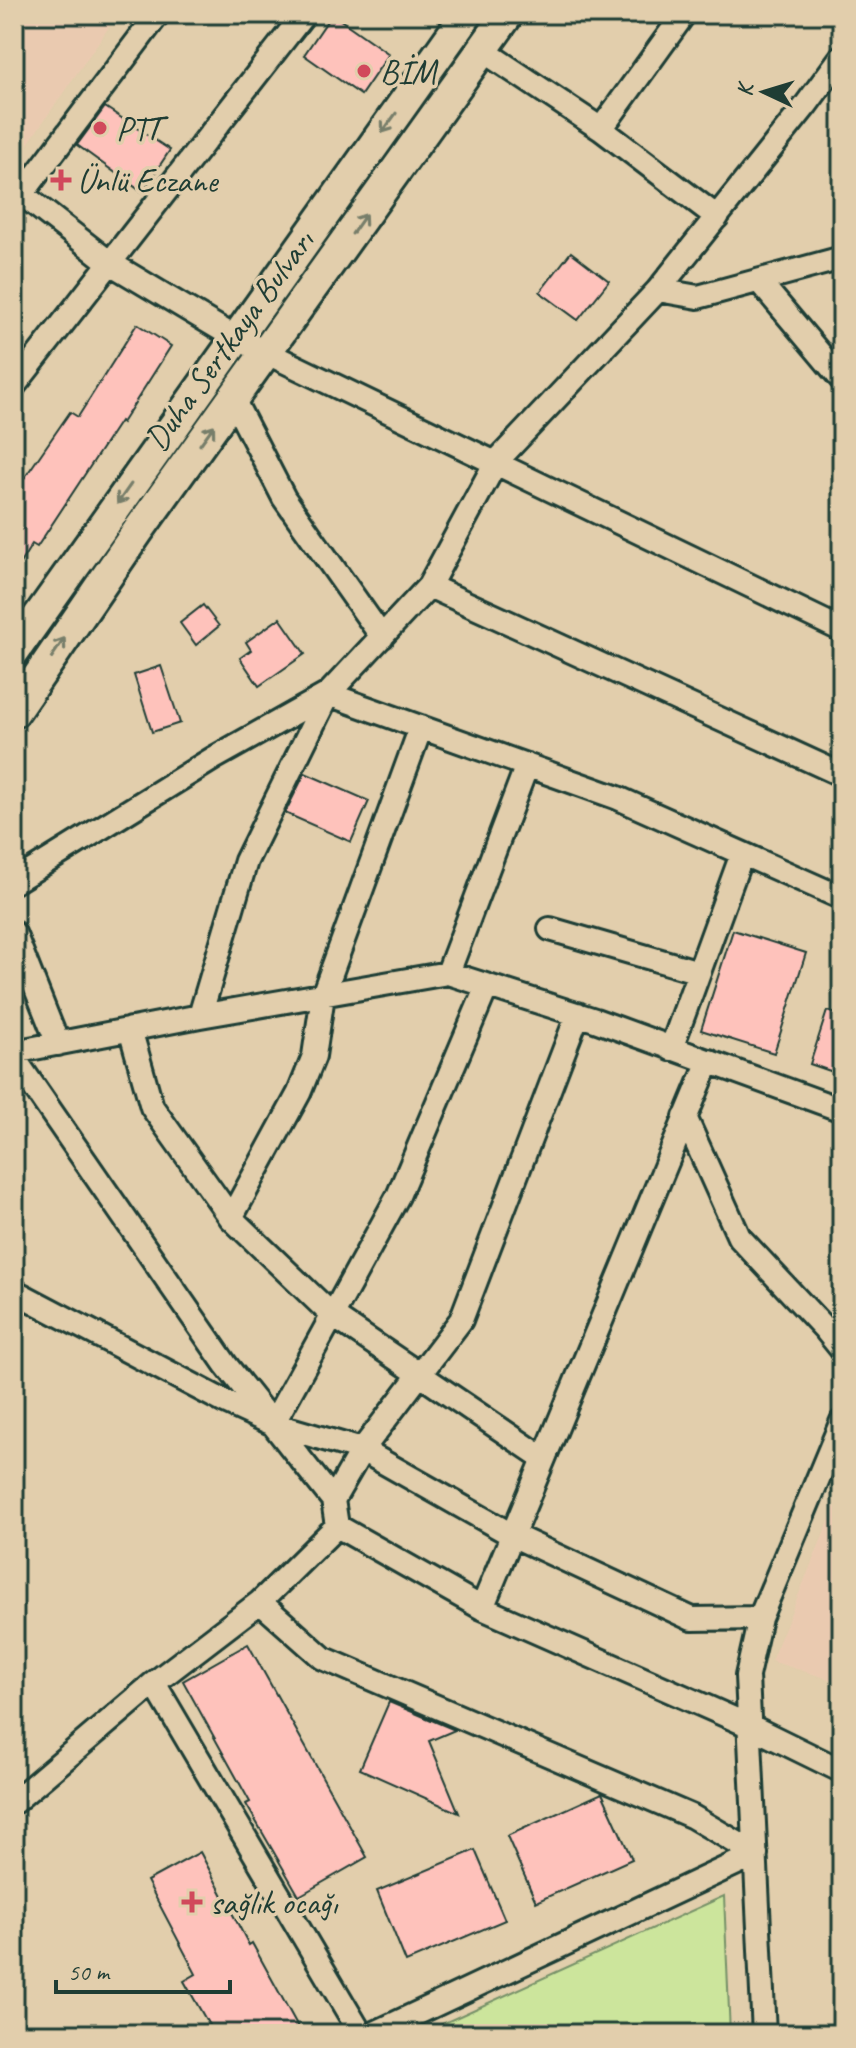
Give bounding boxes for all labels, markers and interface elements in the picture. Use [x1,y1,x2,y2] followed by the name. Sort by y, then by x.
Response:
[380,50,439,93] place label: BİM
[724,52,804,132] north arrow
[355,62,373,80] marker: BİM
[731,79,760,97] text: K
[116,107,169,150] place label: PTT
[380,111,397,133] one-way arrow
[91,119,109,137] marker: PTT
[77,159,219,202] place label: Ünlü Eczane
[52,171,70,189] marker: Ünlü Eczane
[350,213,367,235] one-way arrow
[135,220,324,459] street label: Duha Sertkaya Bulvarı
[199,425,216,447] one-way arrow
[116,483,132,505] one-way arrow
[50,637,66,660] one-way arrow
[210,1881,339,1924] place label: sağlık ocağı
[181,1891,203,1913] marker: sağlık ocağı
[56,1944,230,1994] scale bar
[68,1957,111,1987] text: 50 m

